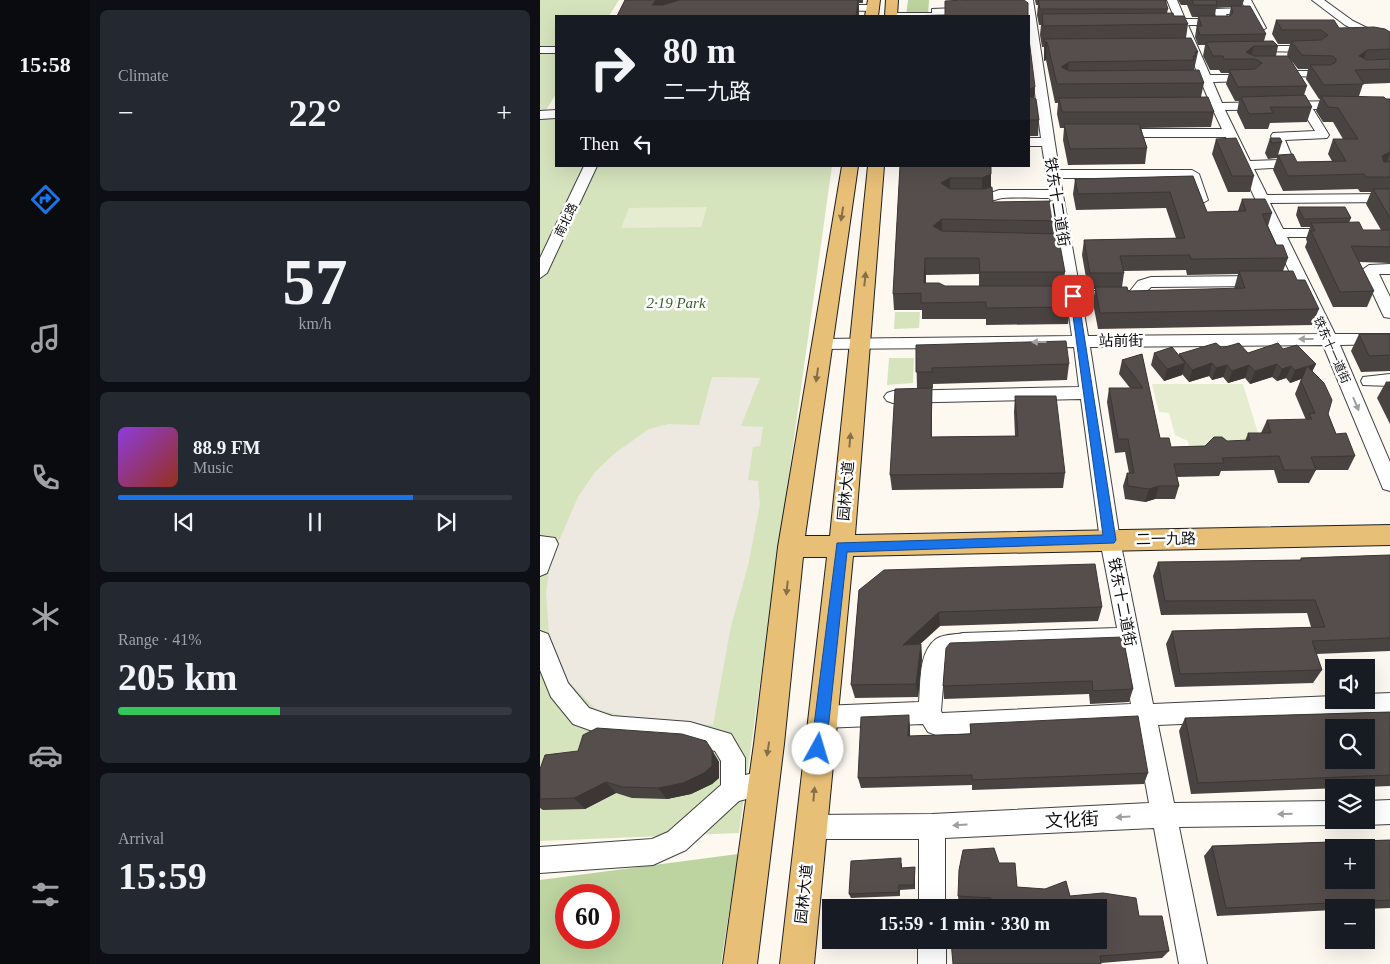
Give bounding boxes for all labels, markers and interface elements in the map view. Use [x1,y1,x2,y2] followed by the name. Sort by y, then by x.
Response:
[663,32,736,71] text: 80 m
[580,35,645,100] icon: right
[19,52,71,77] text: 15:58
[118,67,169,84] text: Climate
[663,79,751,104] text: 二一九路
[288,92,342,134] text: 22°
[118,97,134,128] text: −
[496,97,512,128] text: +
[629,130,657,158] icon: left
[580,133,619,154] text: Then
[1042,156,1072,248] street label: 铁东十二道街
[28,182,63,217] icon: directions
[552,201,580,239] street label: 南北路
[837,207,845,223] one-way arrow
[283,246,348,318] text: 57
[861,270,869,286] one-way arrow
[1052,275,1094,317] pin
[1059,282,1087,310] icon: arrive
[646,295,706,311] park label: 2·19 Park
[1311,314,1353,386] street label: 铁东十一道街
[299,315,331,332] text: km/h
[28,321,63,356] icon: music
[1098,333,1144,349] street label: 站前街
[1298,336,1314,344] one-way arrow
[1031,338,1047,346] one-way arrow
[812,367,820,383] one-way arrow
[1353,397,1361,411] one-way arrow
[847,432,855,448] one-way arrow
[193,437,261,458] text: 88.9 FM
[193,459,233,476] text: Music
[28,460,63,495] icon: phone
[835,460,857,522] street label: 园林大道
[170,508,198,536] icon: previous
[301,508,329,536] icon: pause
[432,508,460,536] icon: next
[1136,530,1196,548] street label: 二一九路
[1106,556,1138,648] street label: 铁东十二道街
[783,580,791,596] one-way arrow
[28,599,63,634] icon: climate
[118,631,202,648] text: Range · 41%
[118,656,237,698] text: 205 km
[1325,659,1375,949] map controls
[1325,659,1375,709] button: sound
[1325,719,1375,769] button: search
[791,722,843,774] position arrow
[28,738,63,773] icon: car
[764,742,772,758] one-way arrow
[1325,779,1375,829] button: layers
[810,785,818,801] one-way arrow
[1045,809,1099,831] street label: 文化街
[1277,810,1293,818] one-way arrow
[1114,814,1130,822] one-way arrow
[952,822,968,830] one-way arrow
[118,830,164,847] text: Arrival
[1325,839,1375,889] button: +
[118,855,207,897] text: 15:59
[793,863,815,925] street label: 园林大道
[28,877,63,912] icon: filters
[555,884,620,949] speed limit sign: 60
[1325,899,1375,949] button: −
[879,913,1050,934] text: 15:59 · 1 min · 330 m

